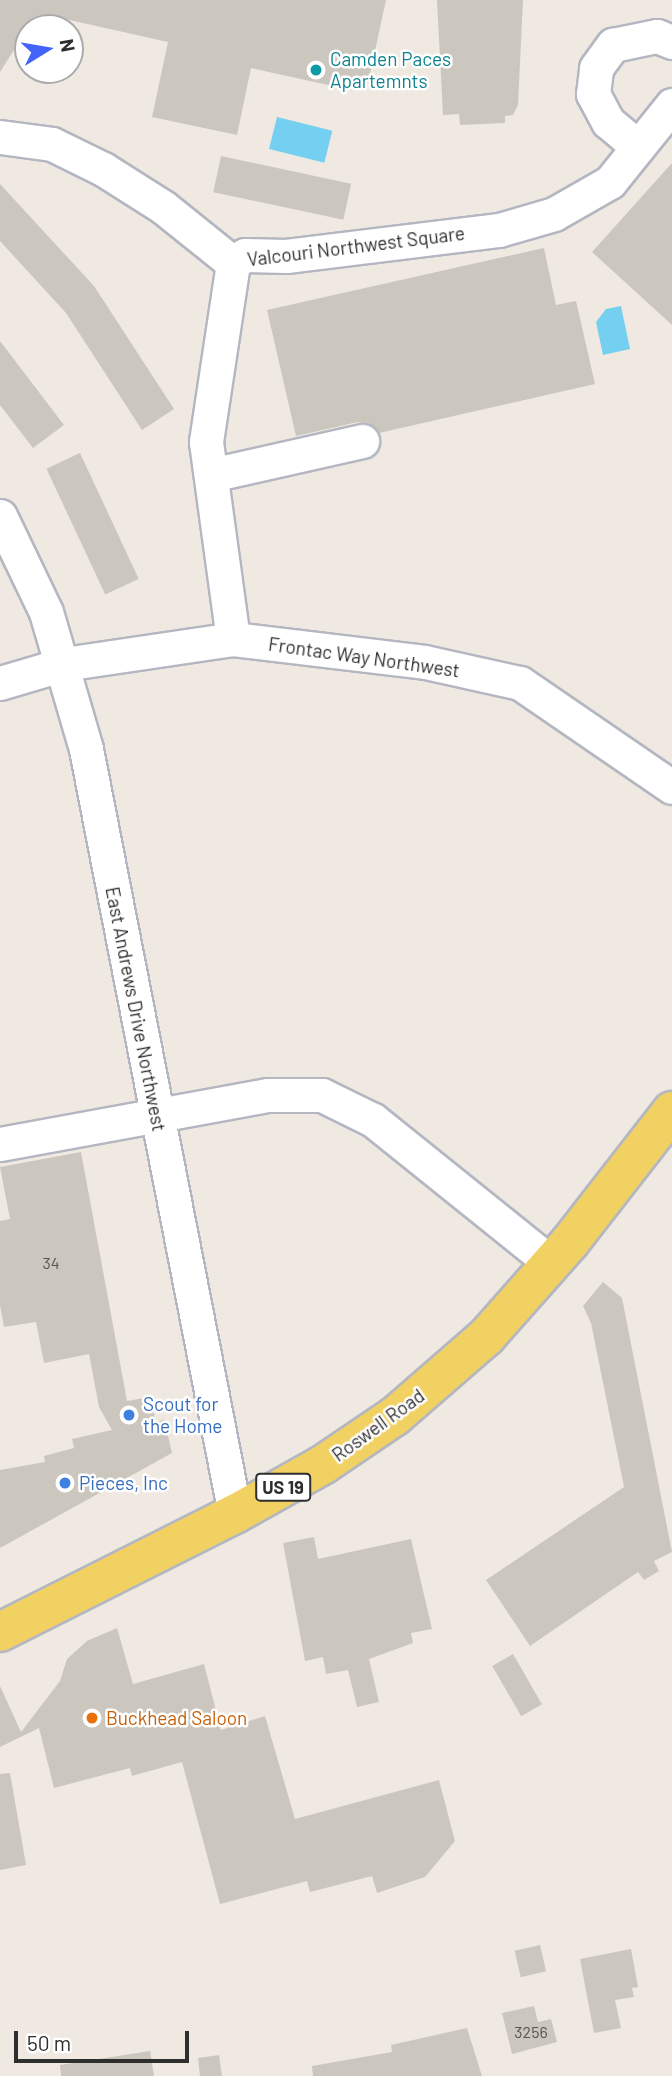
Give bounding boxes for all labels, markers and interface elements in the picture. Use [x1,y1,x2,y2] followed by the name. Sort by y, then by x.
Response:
[14,14,84,84] north arrow
[56,37,81,54] text: N
[330,48,451,92] place label: Camden Paces Apartemnts
[308,62,324,78] marker: Camden Paces Apartemnts
[246,221,466,271] street label: Valcouri Northwest Square
[267,632,461,682] street label: Frontac Way Northwest
[101,885,171,1133] street label: East Andrews Drive Northwest
[42,1253,60,1273] house number: 34
[327,1384,429,1466] street label: Roswell Road
[143,1393,222,1437] place label: Scout for the Home
[121,1407,137,1423] marker: Scout for the Home
[79,1472,168,1494] place label: Pieces, Inc
[255,1472,311,1502] road number: US 19
[57,1475,73,1491] marker: Pieces, Inc
[106,1707,247,1729] place label: Buckhead Saloon
[84,1710,100,1726] marker: Buckhead Saloon
[18,2016,192,2060] scale bar
[514,2022,548,2042] house number: 3256
[27,2030,71,2055] text: 50 m

